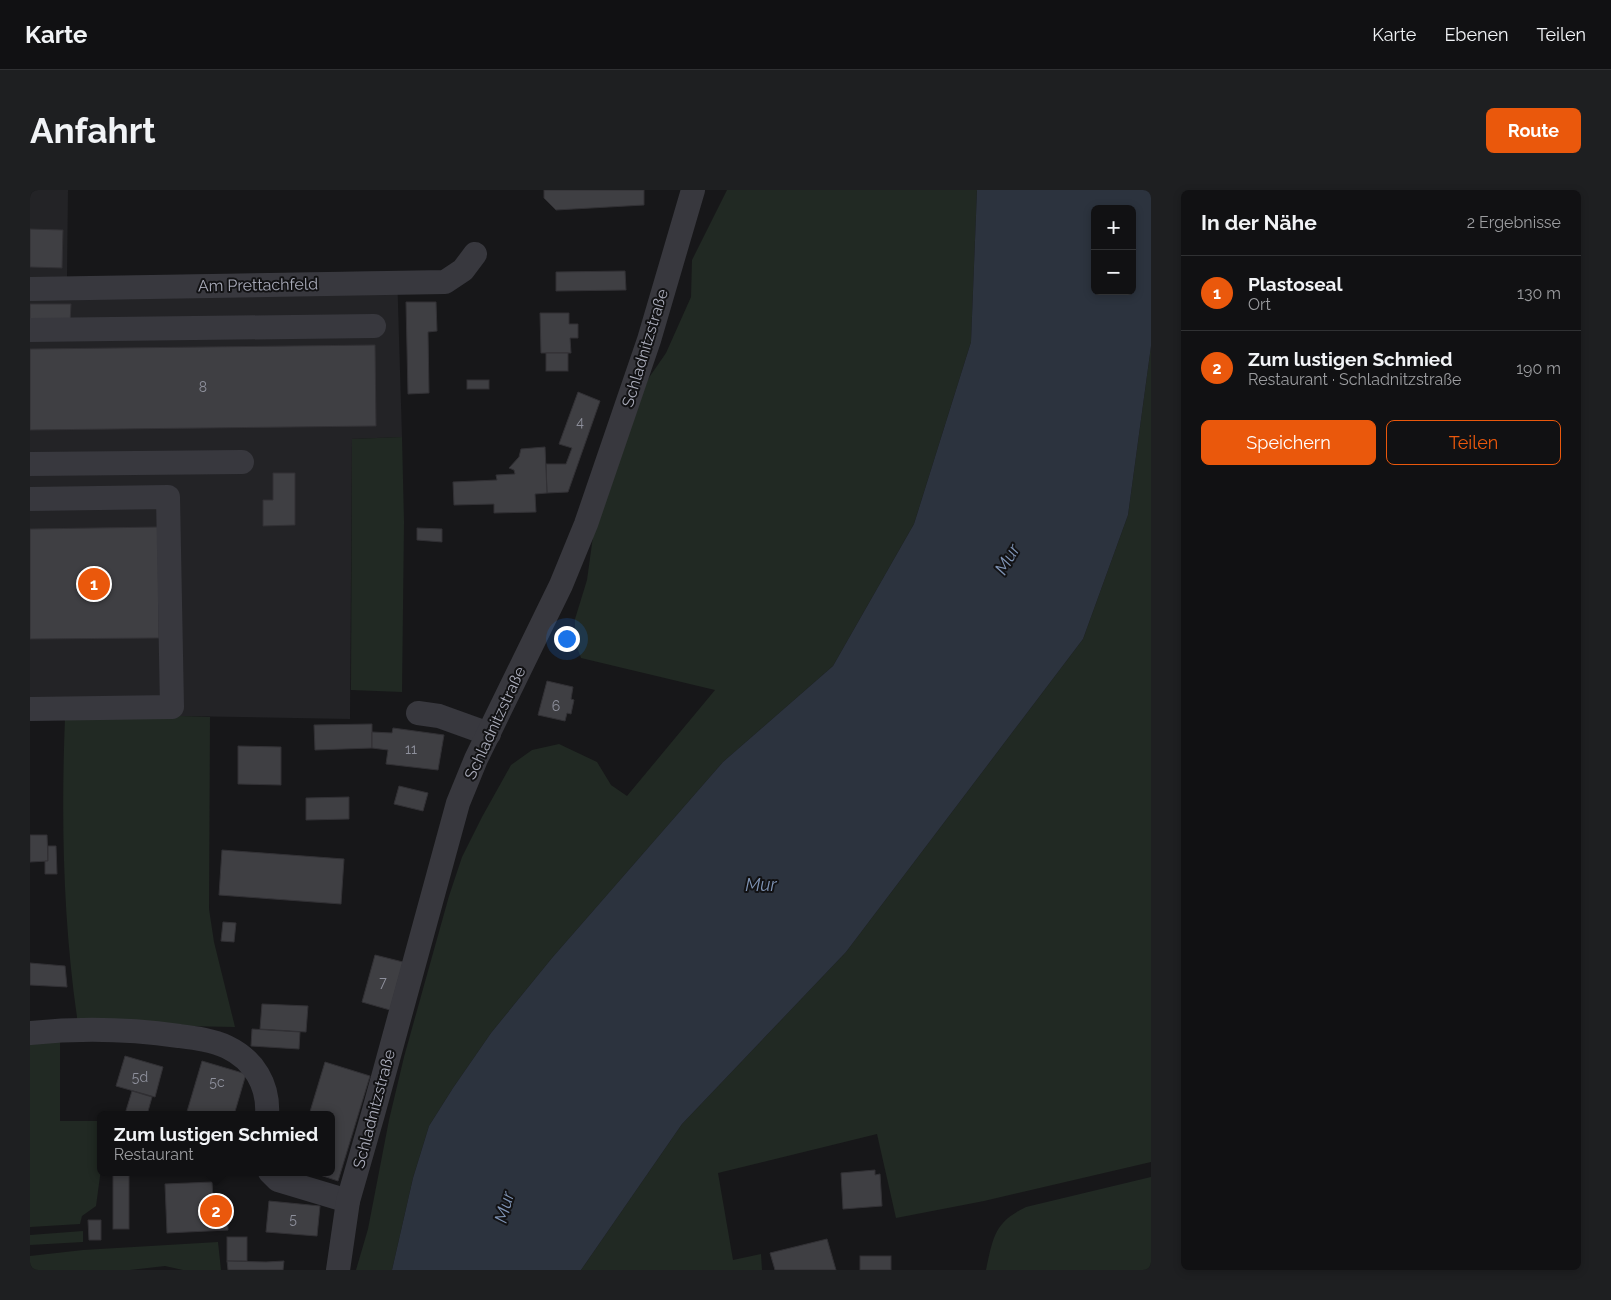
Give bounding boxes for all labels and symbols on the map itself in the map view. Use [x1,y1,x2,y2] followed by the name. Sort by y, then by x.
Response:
[198,274,318,296] street label: Am Prettachfeld
[618,287,672,409] street label: Schladnitzstraße
[199,379,207,395] house number: 8
[576,414,584,430] house number: 4
[990,539,1024,578] water label: Mur
[78,565,110,603] pin: 1
[554,626,580,652] your location
[461,663,529,783] street label: Schladnitzstraße
[552,698,560,714] house number: 6
[405,741,417,757] house number: 11
[745,874,778,895] water label: Mur
[379,974,387,990] house number: 7
[349,1047,399,1171] street label: Schladnitzstraße
[132,1069,148,1085] house number: 5d
[209,1074,225,1090] house number: 5c
[490,1188,518,1225] water label: Mur
[200,1192,232,1230] pin: 2
[289,1211,297,1227] house number: 5

